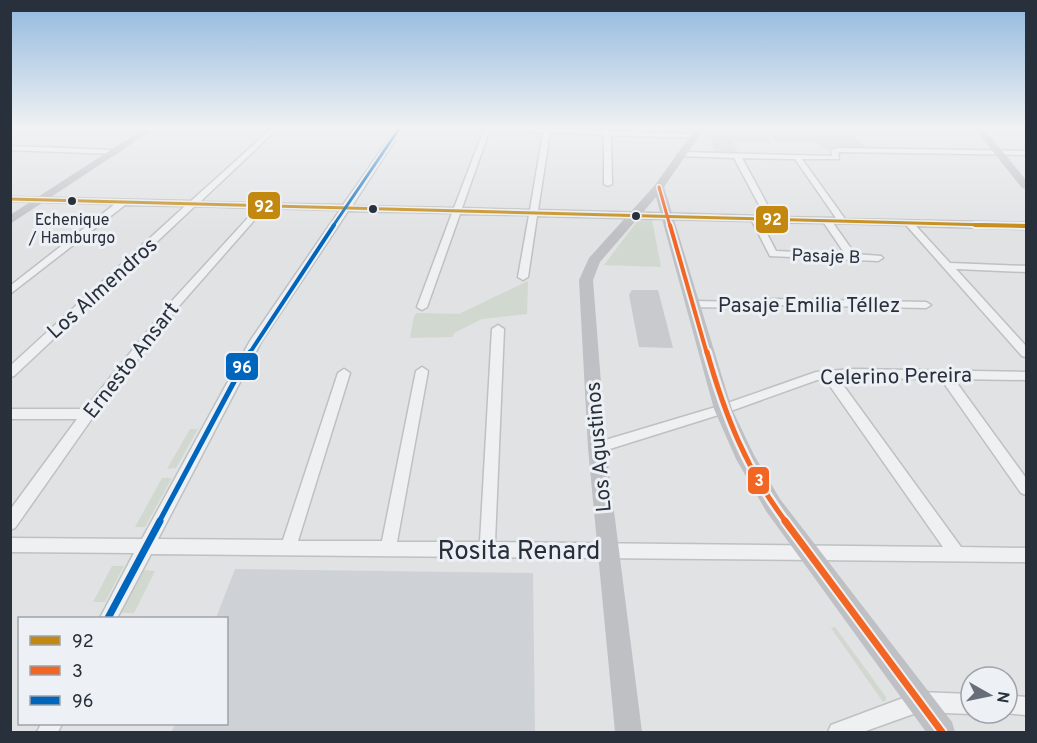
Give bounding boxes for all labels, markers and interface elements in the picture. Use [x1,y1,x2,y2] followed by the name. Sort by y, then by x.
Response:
[247,191,281,220] line badge: 92
[66,195,78,207] marker: Echenique / Hamburgo
[254,198,274,218] text: 92
[367,203,379,215] unlabelled marker
[755,205,789,234] line badge: 92
[630,210,642,222] unlabelled marker
[28,211,115,249] place label: Echenique / Hamburgo
[762,211,782,231] text: 92
[42,232,164,346] street label: Los Almendros
[791,245,861,270] street label: Pasaje B
[718,293,900,320] street label: Pasaje Emilia Téllez
[78,297,186,425] street label: Ernesto Ansart
[225,352,259,381] line badge: 96
[232,359,252,379] text: 96
[820,363,972,392] street label: Celerino Pereira
[580,381,619,513] street label: Los Agustinos
[747,466,770,495] line badge: 3
[754,472,764,492] text: 3
[438,536,600,569] street label: Rosita Renard
[18,617,228,725] legend
[72,631,94,654] text: 92
[72,661,83,684] text: 3
[959,665,1019,725] north arrow
[991,690,1013,704] text: N
[72,691,94,714] text: 96

